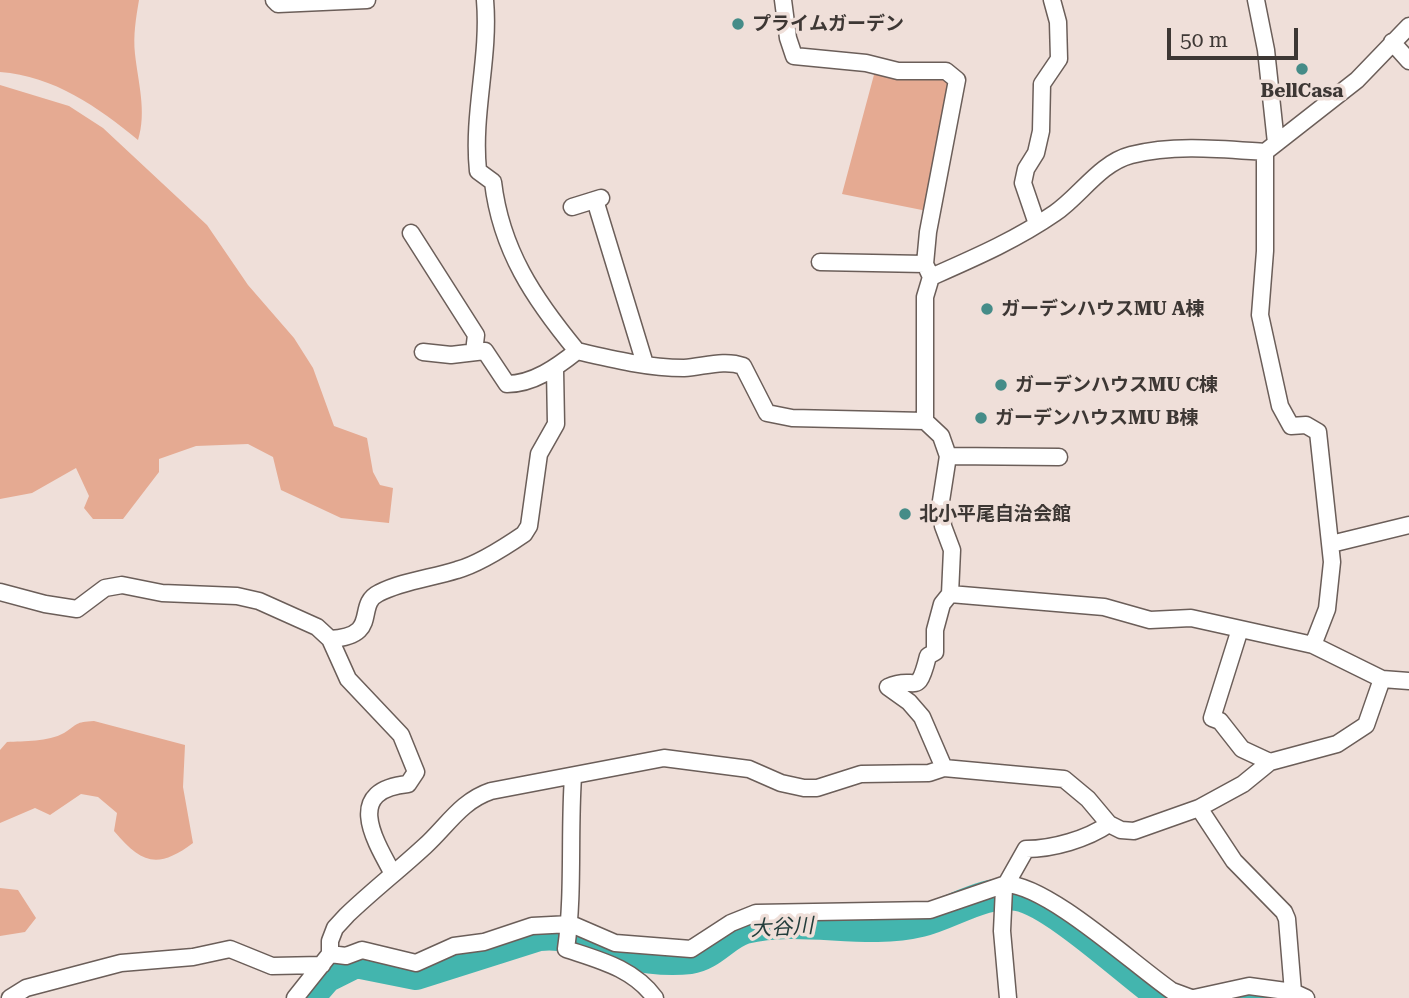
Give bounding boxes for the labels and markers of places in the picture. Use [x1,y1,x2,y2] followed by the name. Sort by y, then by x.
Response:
[752,13,904,35] place label: プライムガーデン
[730,16,746,32] marker: プライムガーデン
[1294,61,1310,77] marker: BellCasa
[1260,80,1344,102] place label: BellCasa
[1001,298,1205,320] place label: ガーデンハウスMU A棟
[979,301,995,317] marker: ガーデンハウスMU A棟
[1015,374,1218,396] place label: ガーデンハウスMU C棟
[993,377,1009,393] marker: ガーデンハウスMU C棟
[995,407,1198,429] place label: ガーデンハウスMU B棟
[973,410,989,426] marker: ガーデンハウスMU B棟
[919,503,1071,525] place label: 北小平尾自治会館
[897,506,913,522] marker: 北小平尾自治会館

